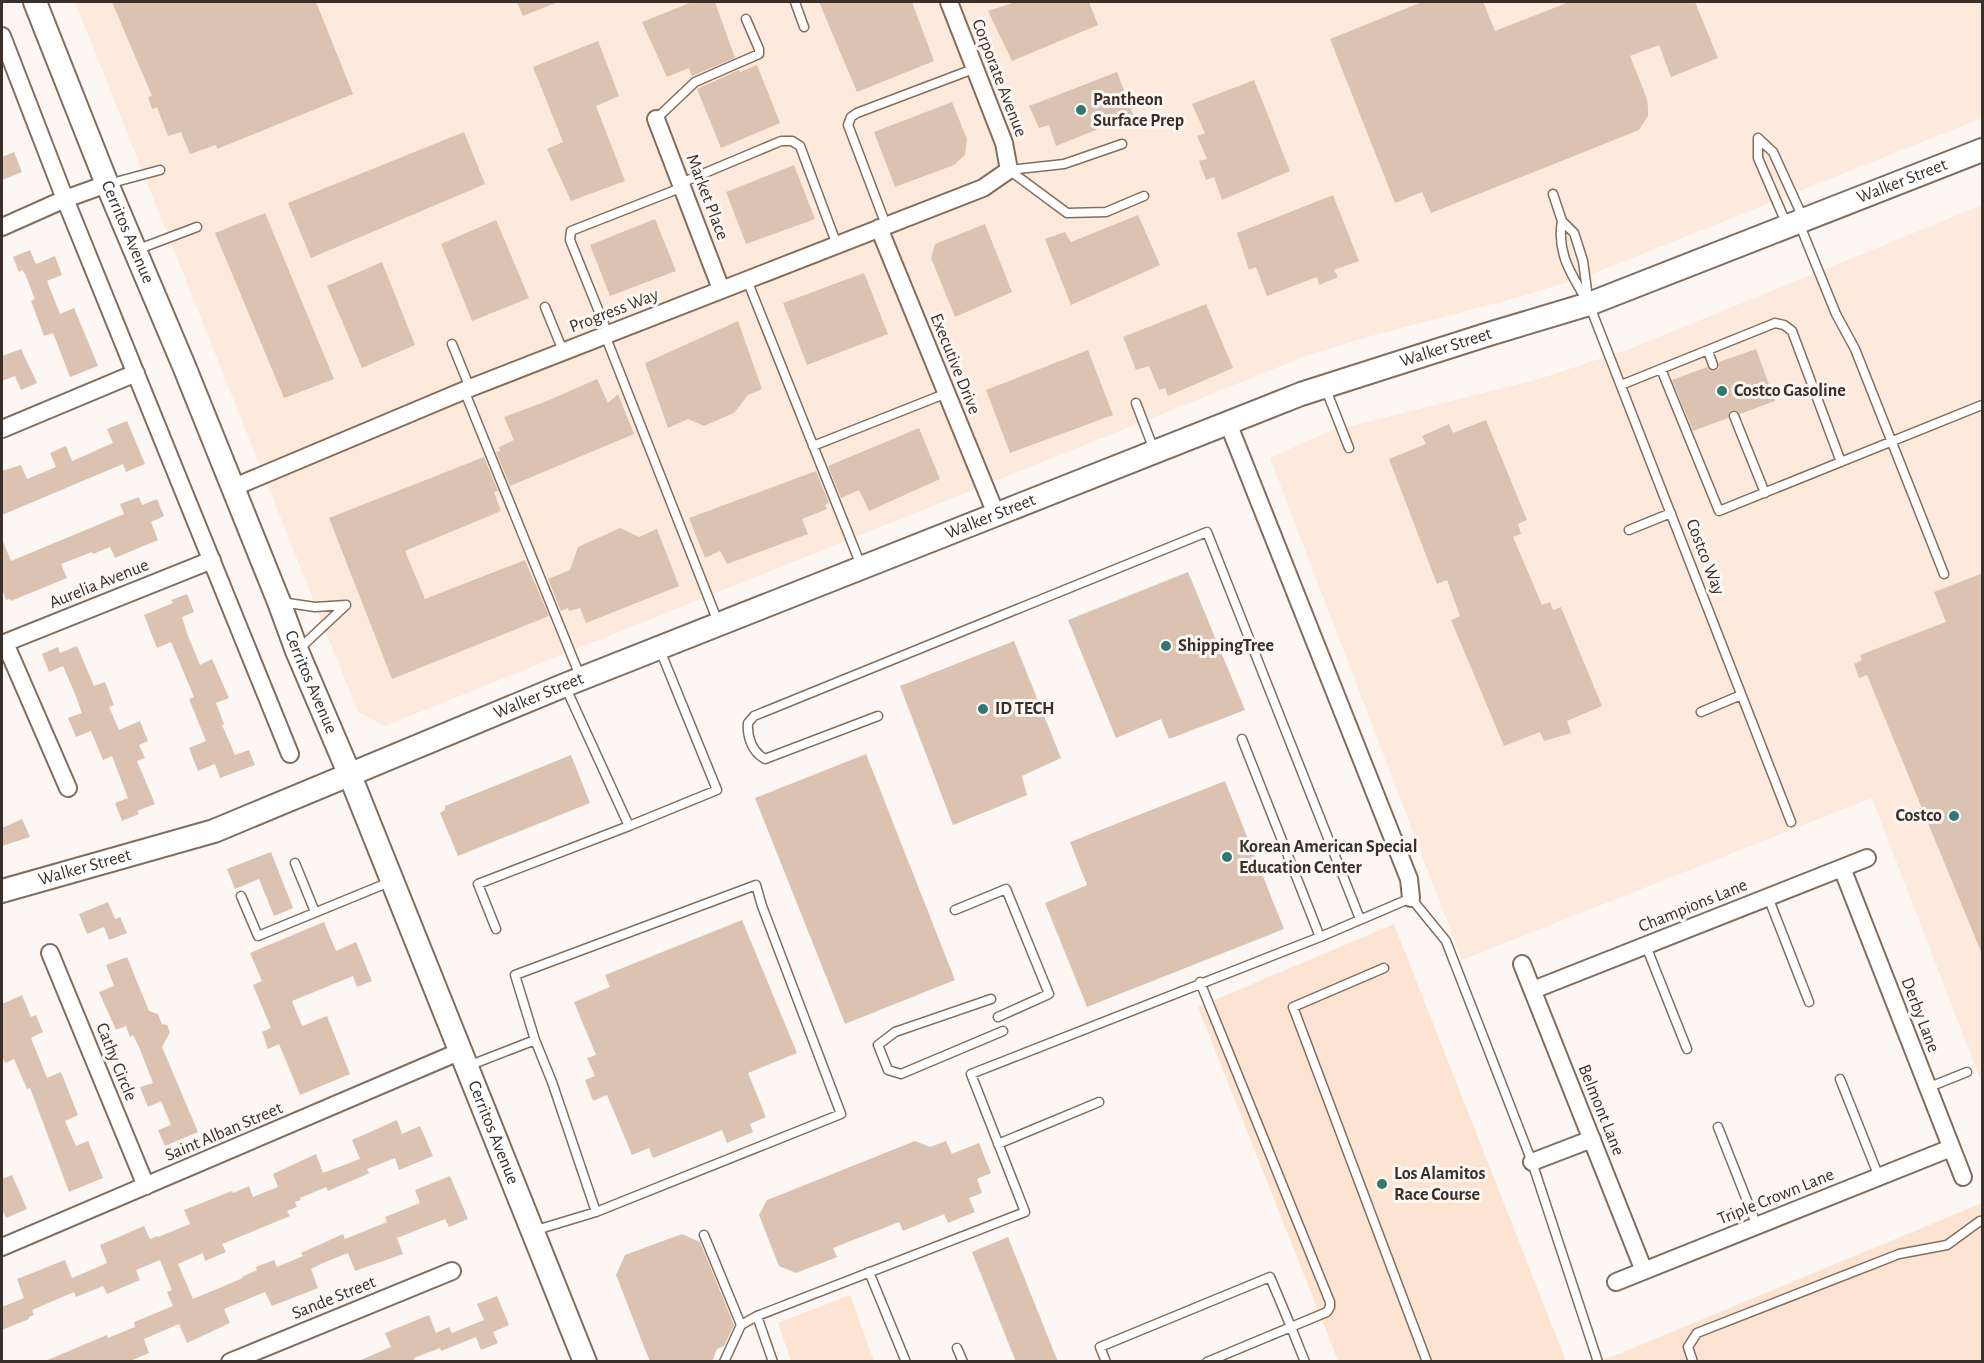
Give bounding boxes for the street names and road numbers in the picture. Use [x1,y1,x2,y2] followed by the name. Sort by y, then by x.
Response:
[968,17,1030,139] street label: Corporate Avenue
[682,152,732,242] street label: Market Place
[1854,155,1950,207] street label: Walker Street
[98,178,157,286] street label: Cerritos Avenue
[567,286,661,336] street label: Progress Way
[927,311,983,417] street label: Executive Drive
[1398,325,1494,371] street label: Walker Street
[943,491,1038,543] street label: Walker Street
[1682,517,1728,598] street label: Costco Way
[47,556,151,612] street label: Aurelia Avenue
[281,628,340,736] street label: Cerritos Avenue
[491,669,586,723] street label: Walker Street
[36,846,133,889] street label: Walker Street
[1636,876,1750,936] street label: Champions Lane
[1898,975,1942,1055] street label: Derby Lane
[92,1020,140,1104] street label: Cathy Circle
[1575,1062,1627,1158] street label: Belmont Lane
[464,1078,522,1187] street label: Cerritos Avenue
[163,1099,286,1165] street label: Saint Alban Street
[1715,1165,1837,1229] street label: Triple Crown Lane
[290,1273,379,1323] street label: Sande Street

